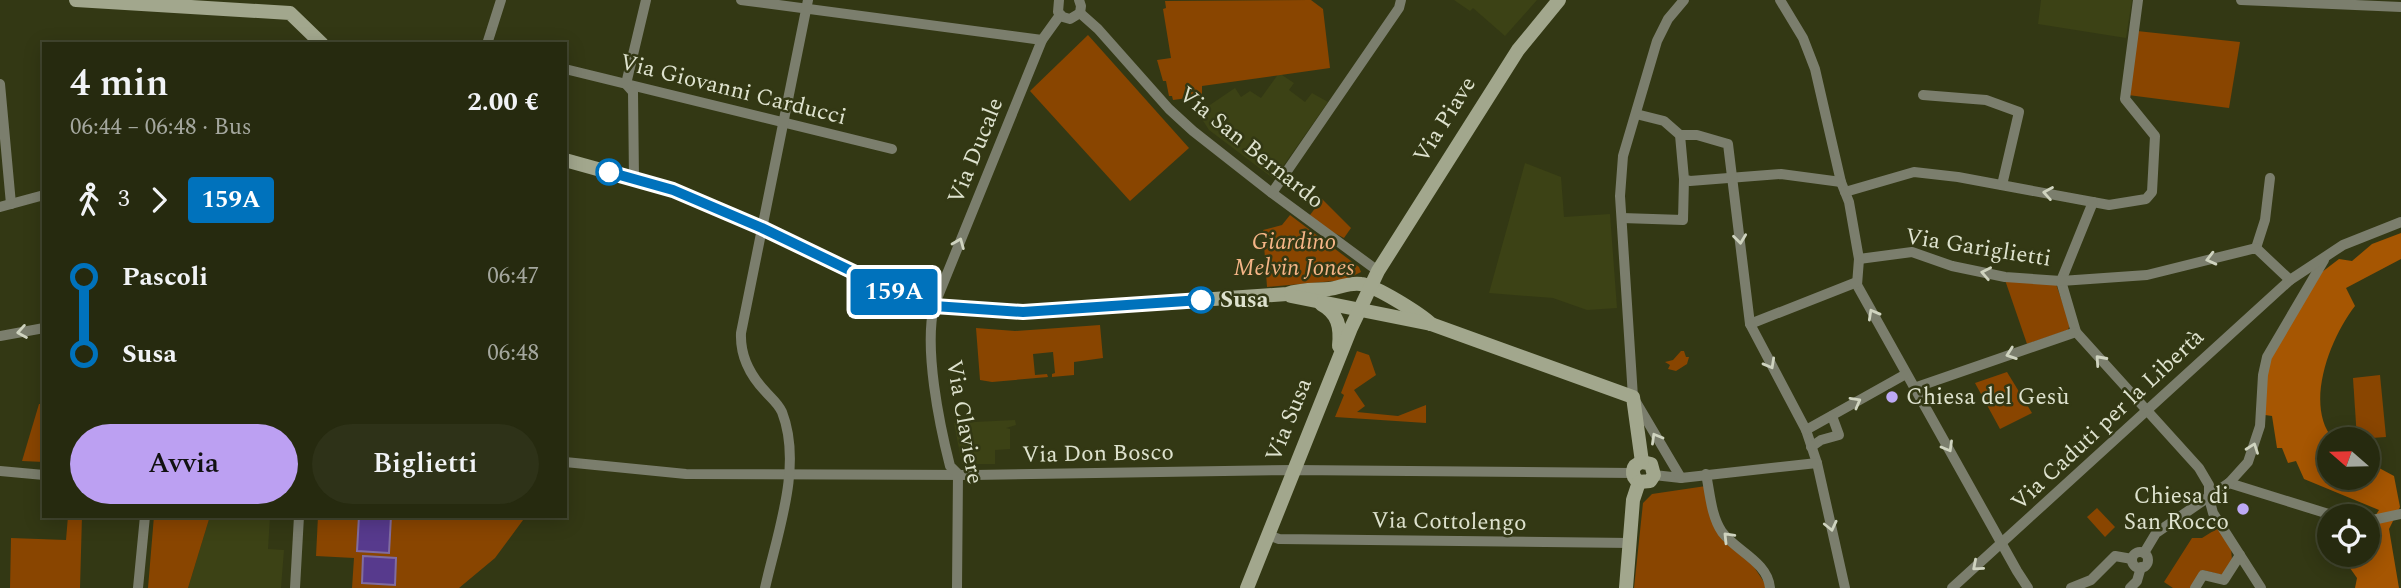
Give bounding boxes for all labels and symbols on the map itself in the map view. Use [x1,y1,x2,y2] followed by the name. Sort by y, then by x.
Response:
[616,45,850,135] street label: Via Giovanni Carducci
[1405,70,1485,170] street label: Via Piave
[1170,78,1332,218] street label: Via San Bernardo
[939,93,1013,209] street label: Via Ducale
[596,159,622,185] unlabelled marker
[2042,186,2054,201] one-way arrow
[1902,219,2054,277] street label: Via Gariglietti
[1234,225,1354,286] park label: Giardino Melvin Jones
[1732,234,1747,245] one-way arrow
[951,237,965,249] one-way arrow
[2205,251,2217,265] one-way arrow
[1980,266,1992,281] one-way arrow
[845,269,943,315] line badge: 159A
[1220,283,1269,318] place label: Susa
[1188,287,1214,313] marker: Susa
[1868,309,1881,322] one-way arrow
[2003,321,2213,519] street label: Via Caduti per la Libertà
[16,324,28,339] one-way arrow
[2006,346,2018,360] one-way arrow
[2096,355,2109,368] one-way arrow
[936,357,992,487] street label: Via Claviere
[1762,357,1775,369] one-way arrow
[1256,373,1322,467] street label: Via Susa
[1906,380,2069,415] place label: Chiesa del Gesù
[1884,389,1900,405] marker: Chiesa del Gesù
[1849,397,1861,410] one-way arrow
[2317,427,2380,490] north arrow
[1651,432,1664,445] one-way arrow
[1022,435,1174,473] street label: Via Don Bosco
[1940,440,1953,452] one-way arrow
[2245,443,2259,455] one-way arrow
[2124,479,2229,540] place label: Chiesa di San Rocco
[2235,501,2251,517] marker: Chiesa di San Rocco
[1371,503,1527,541] street label: Via Cottolengo
[1822,520,1837,532] one-way arrow
[1724,532,1737,545] one-way arrow
[1972,557,1985,570] one-way arrow

